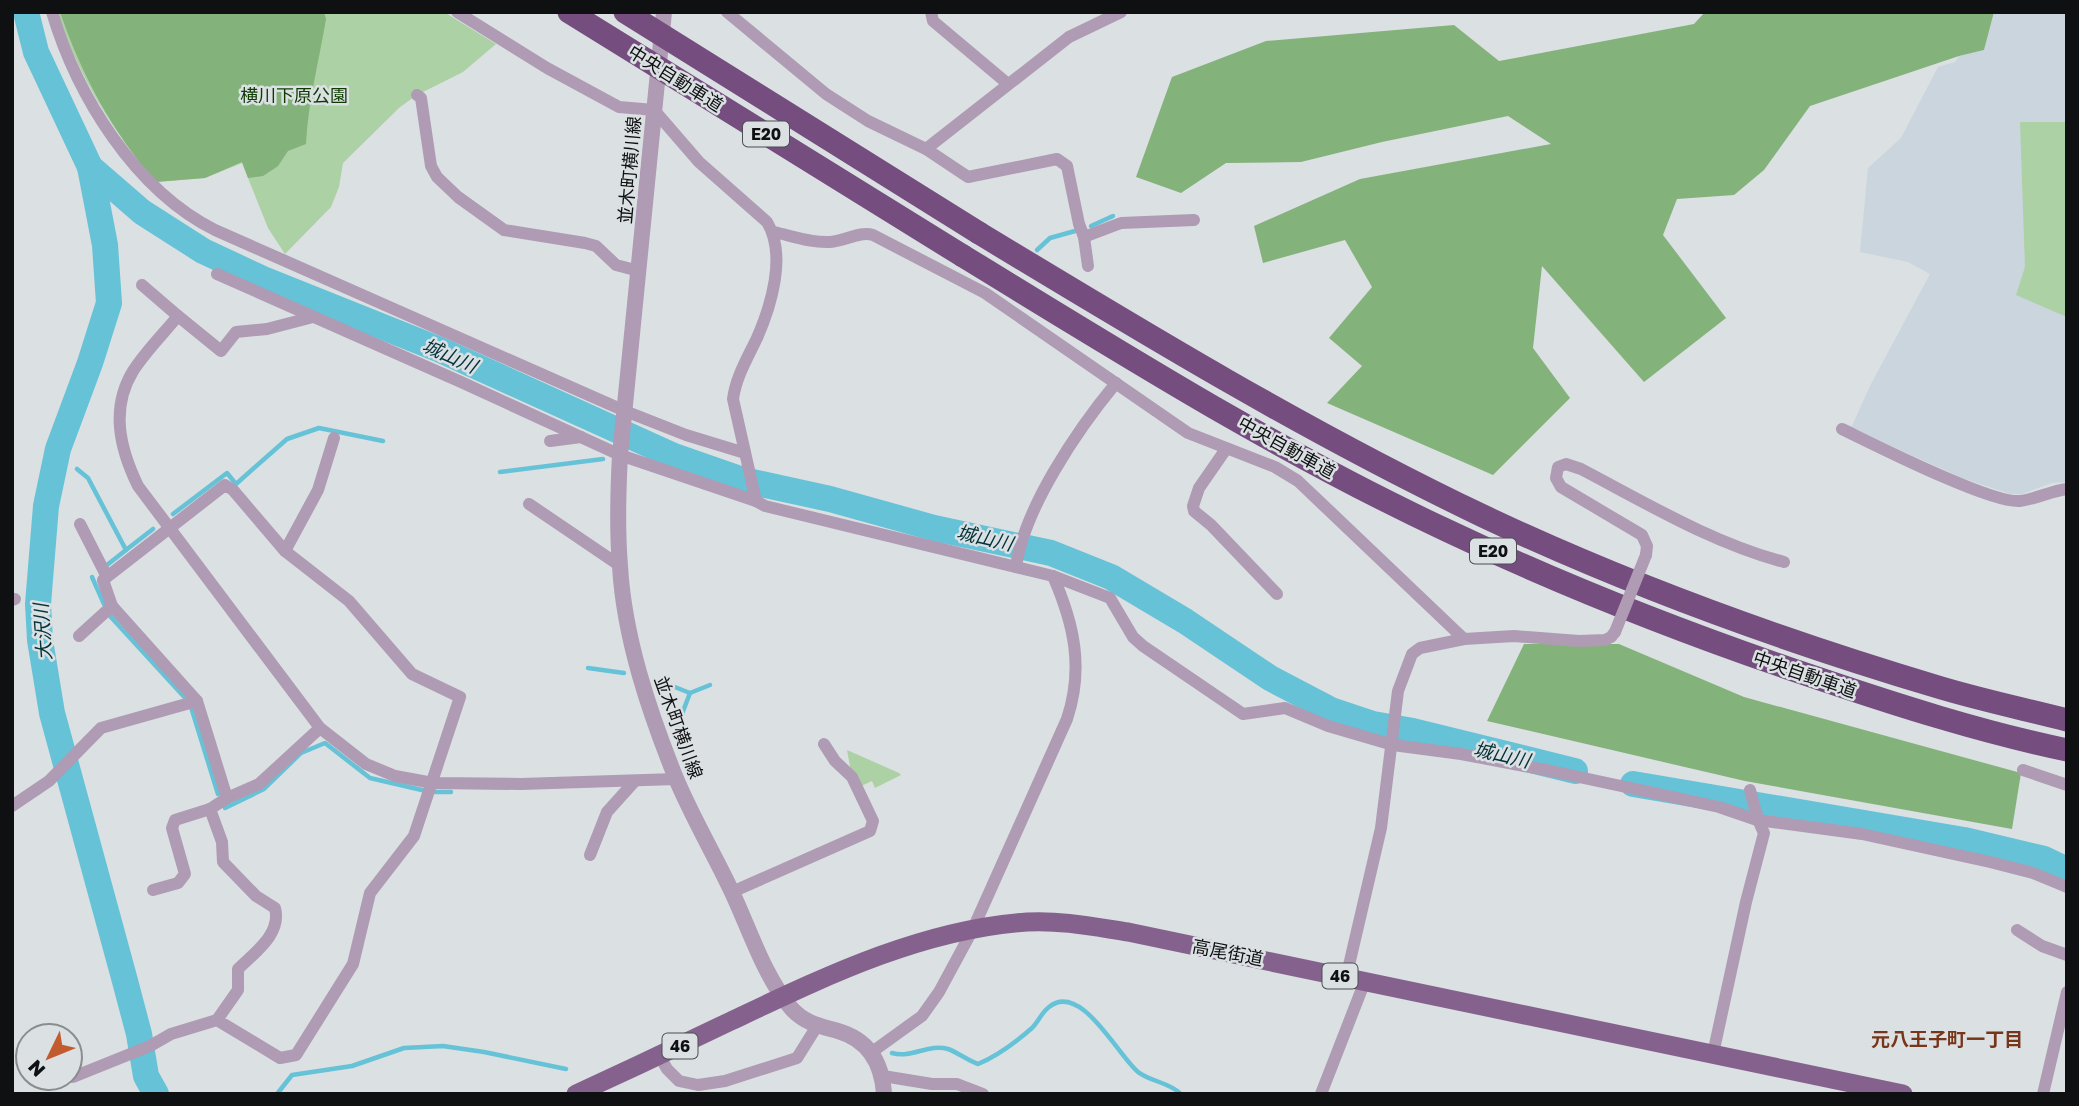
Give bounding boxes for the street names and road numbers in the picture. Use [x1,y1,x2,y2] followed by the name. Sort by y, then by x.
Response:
[624,40,728,116] street label: 中央自動車道
[613,115,645,225] street label: 並木町横川線
[743,122,789,146] road number: E20
[1234,411,1340,483] street label: 中央自動車道
[1470,538,1516,564] road number: E20
[1750,646,1860,702] street label: 中央自動車道
[650,672,708,782] street label: 並木町横川線
[1191,934,1265,970] street label: 高尾街道
[1322,964,1358,988] road number: 46
[662,1034,698,1058] road number: 46

